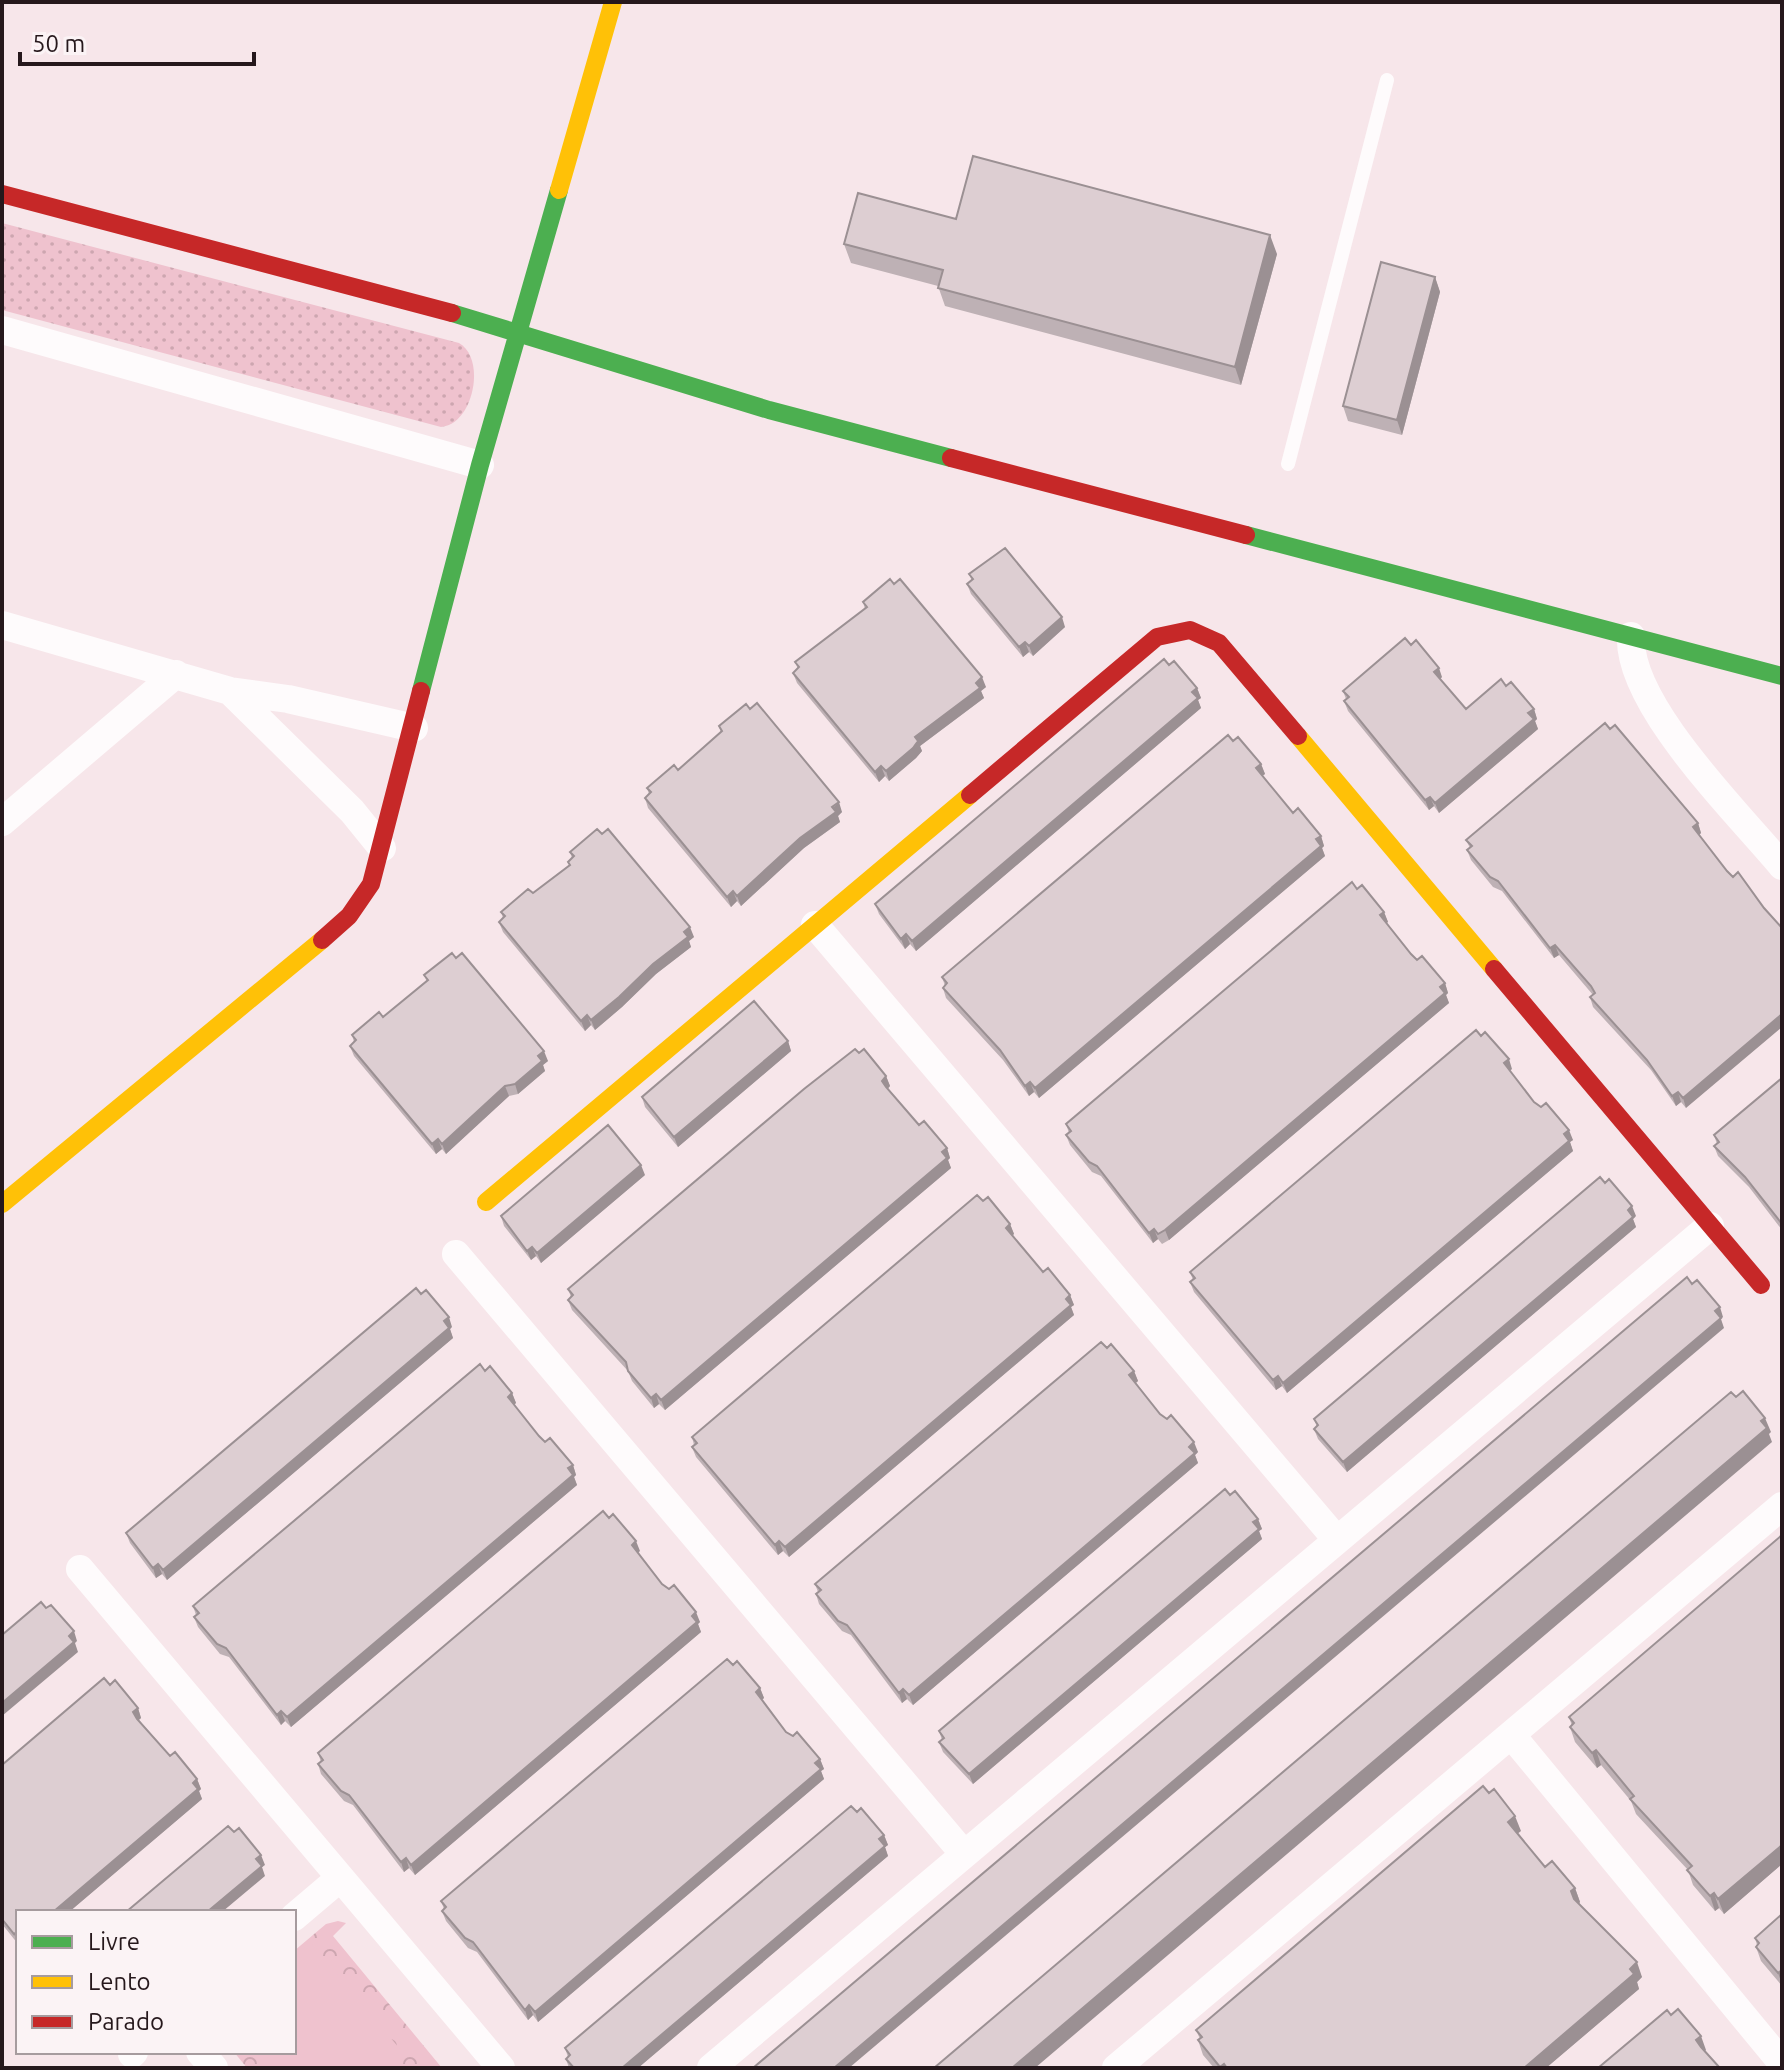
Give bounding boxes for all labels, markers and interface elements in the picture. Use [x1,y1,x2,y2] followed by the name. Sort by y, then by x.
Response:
[20,16,254,66] scale bar
[32,30,85,57] text: 50 m
[16,1910,296,2054] legend
[88,1928,140,1955] text: Livre
[88,1968,151,1995] text: Lento
[88,2008,164,2035] text: Parado

